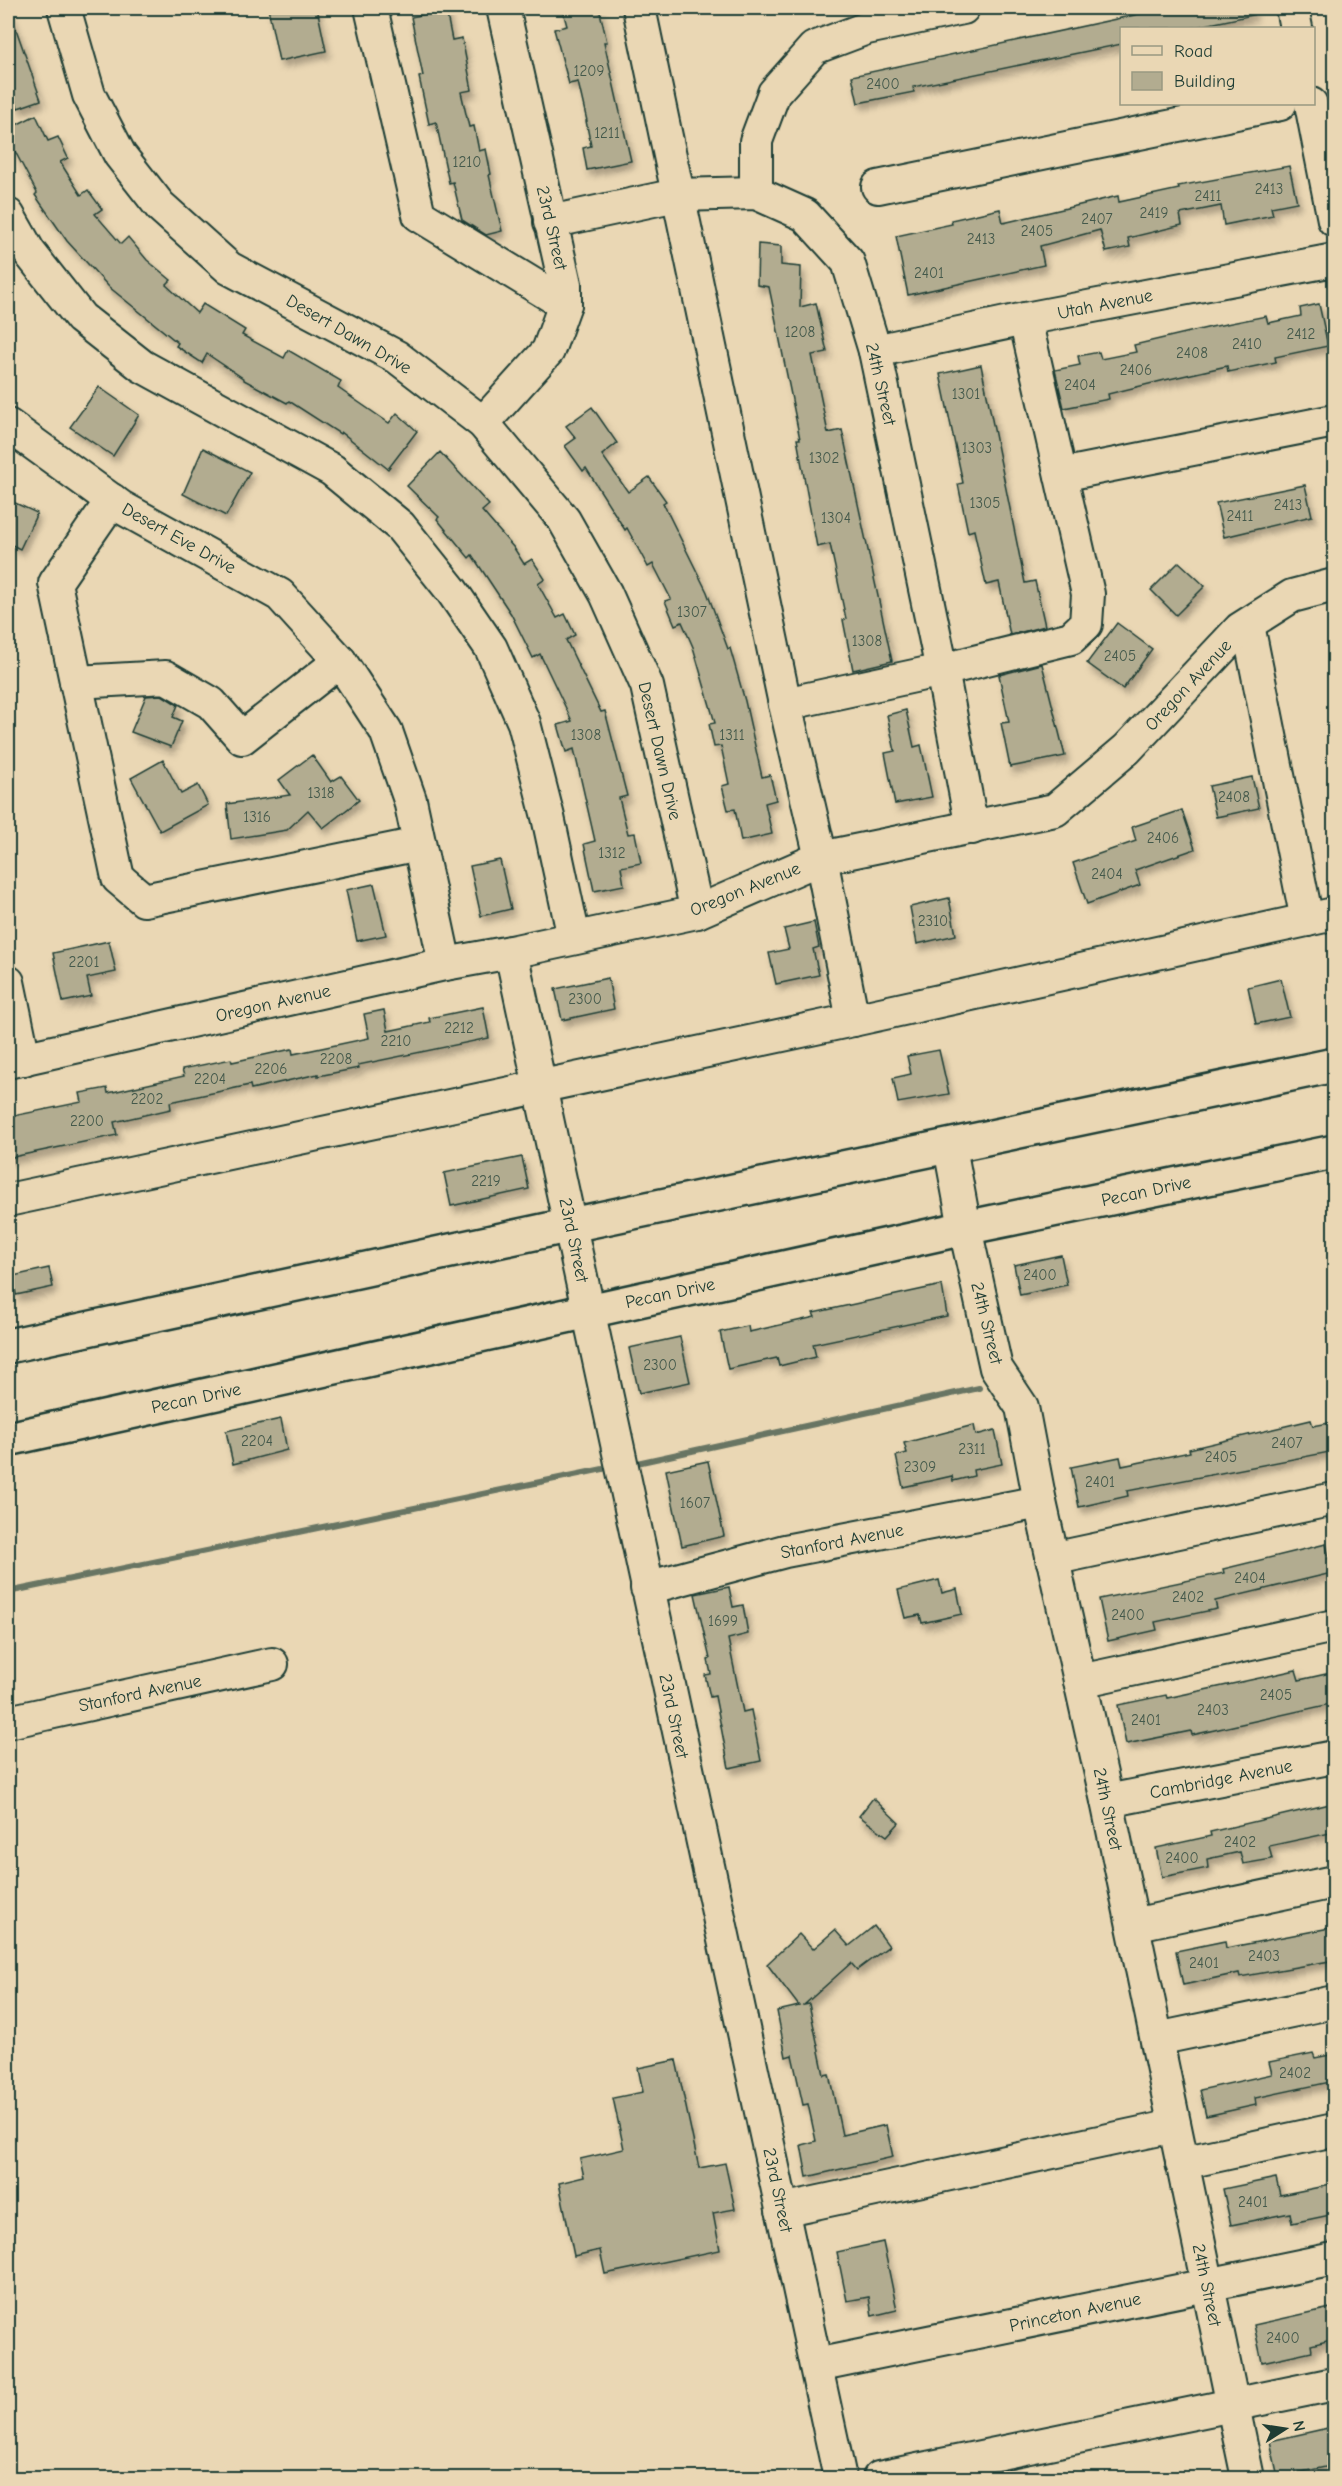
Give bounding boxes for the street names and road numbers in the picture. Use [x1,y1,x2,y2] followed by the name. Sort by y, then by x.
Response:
[532,184,572,273] street label: 23rd Street
[1056,285,1155,324] street label: Utah Avenue
[282,290,415,379] street label: Desert Dawn Drive
[861,341,900,428] street label: 24th Street
[118,498,239,578] street label: Desert Eve Drive
[1141,635,1236,735] street label: Oregon Avenue
[633,680,686,822] street label: Desert Dawn Drive
[687,858,803,921] street label: Oregon Avenue
[214,980,333,1027] street label: Oregon Avenue
[1099,1172,1193,1211] street label: Pecan Drive
[554,1196,593,1285] street label: 23rd Street
[623,1274,717,1313] street label: Pecan Drive
[966,1280,1007,1367] street label: 24th Street
[149,1379,243,1418] street label: Pecan Drive
[779,1519,905,1564] street label: Stanford Avenue
[77,1670,203,1717] street label: Stanford Avenue
[654,1672,693,1761] street label: 23rd Street
[1148,1755,1294,1804] street label: Cambridge Avenue
[1089,1766,1127,1853] street label: 24th Street
[758,2146,797,2235] street label: 23rd Street
[1188,2242,1226,2329] street label: 24th Street
[1007,2288,1143,2337] street label: Princeton Avenue

